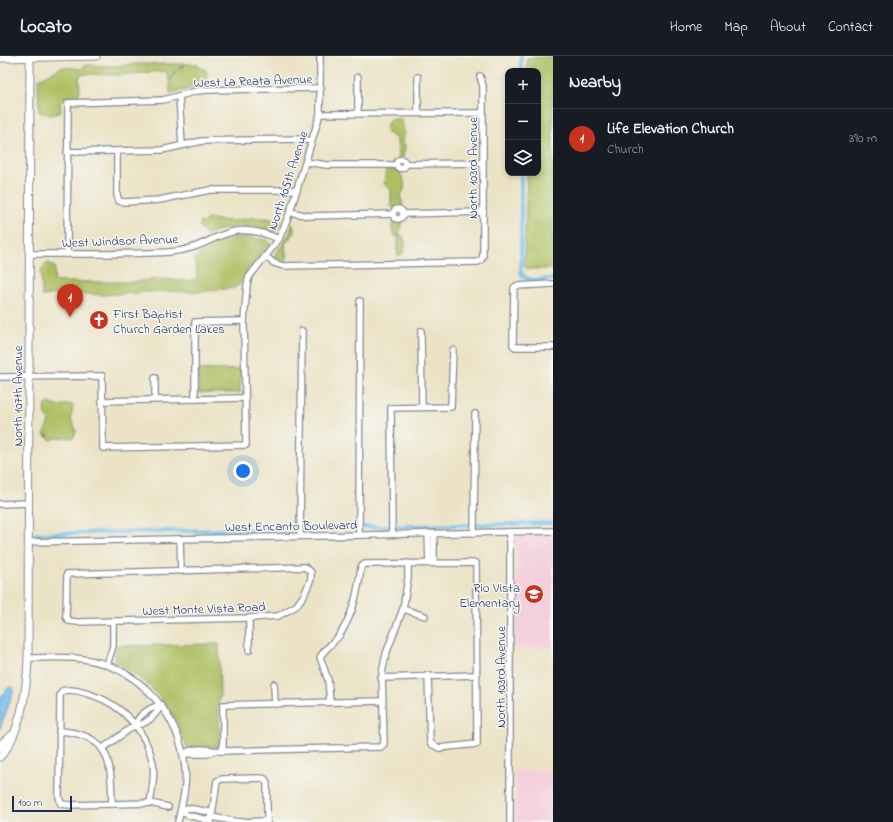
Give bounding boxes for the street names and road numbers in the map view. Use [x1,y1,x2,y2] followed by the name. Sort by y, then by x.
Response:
[193,70,313,93] street label: West La Reata Avenue
[464,117,483,219] street label: North 103rd Avenue
[263,128,313,232] street label: North 105th Avenue
[62,230,179,253] street label: West Windsor Avenue
[9,345,28,447] street label: North 107th Avenue
[225,516,358,537] street label: West Encanto Boulevard
[142,598,267,621] street label: West Monte Vista Road
[492,626,511,728] street label: North 103rd Avenue

